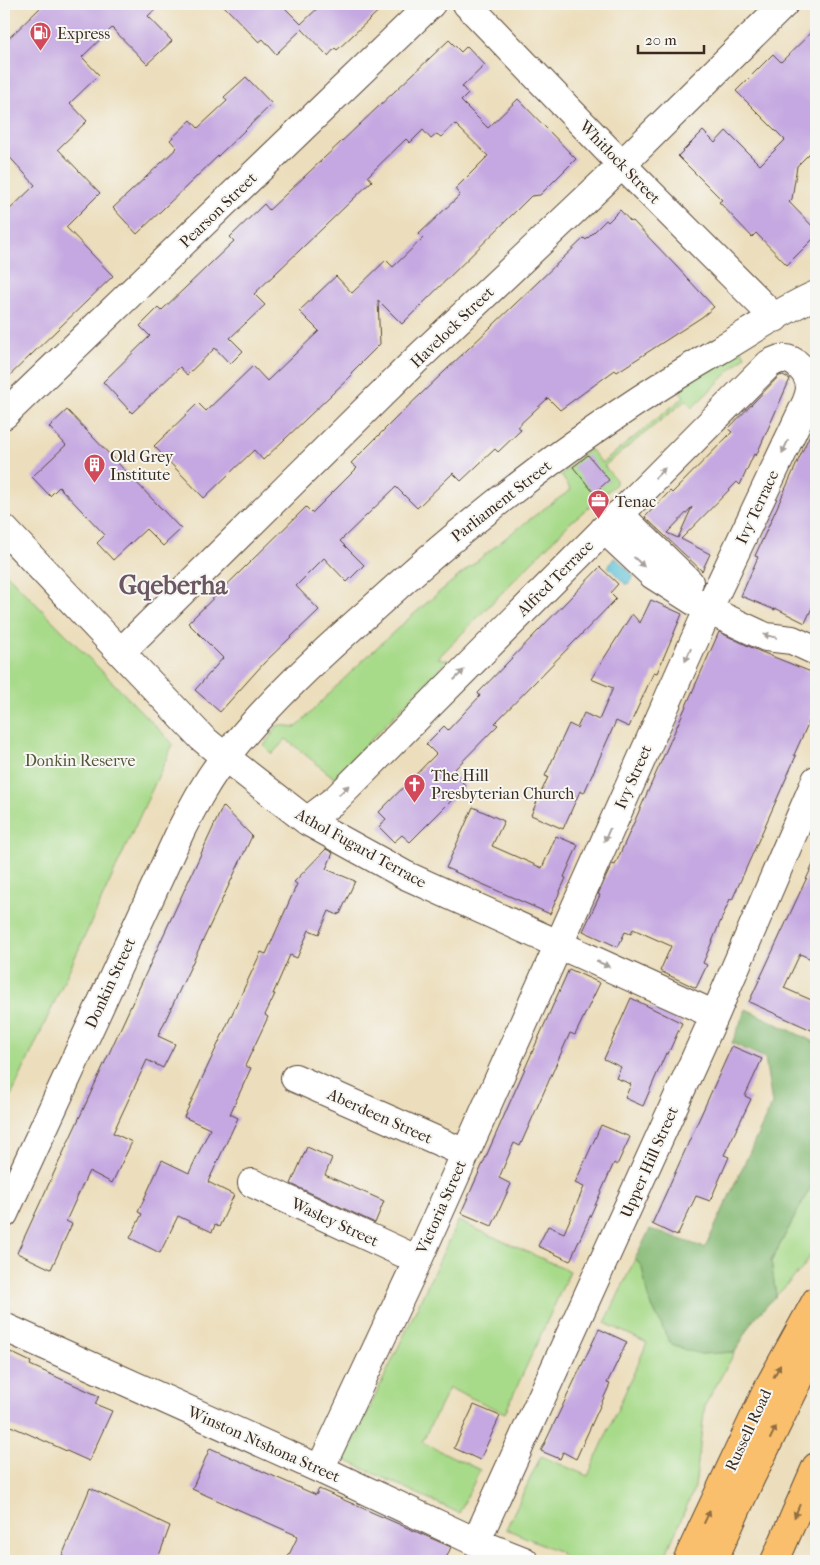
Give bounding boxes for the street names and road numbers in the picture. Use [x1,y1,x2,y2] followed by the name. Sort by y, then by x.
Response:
[575,116,665,208] street label: Whitlock Street
[175,168,261,252] street label: Pearson Street
[406,282,498,372] street label: Havelock Street
[447,456,555,546] street label: Parliament Street
[732,467,782,547] street label: Ivy Terrace
[512,536,597,621] street label: Alfred Terrace
[610,742,656,812] street label: Ivy Street
[292,804,430,892] street label: Athol Fugard Terrace
[81,935,139,1031] street label: Donkin Street
[324,1084,436,1148] street label: Aberdeen Street
[616,1103,682,1221] street label: Upper Hill Street
[412,1157,470,1258] street label: Victoria Street
[287,1193,382,1251] street label: Wasley Street
[721,1386,775,1474] street label: Russell Road
[184,1401,343,1486] street label: Winston Ntshona Street

